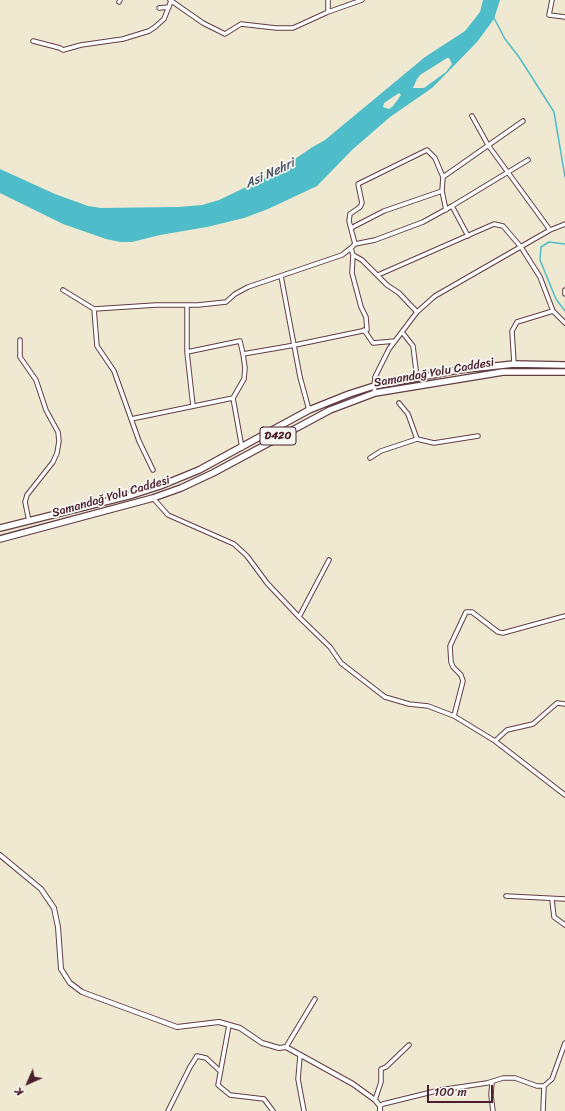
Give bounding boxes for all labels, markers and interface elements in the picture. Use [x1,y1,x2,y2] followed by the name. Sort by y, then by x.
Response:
[243,156,297,192] water label: Asi Nehri
[373,355,495,391] street label: Samandağ Yolu Caddesi
[260,427,296,445] road number: D420
[50,473,172,521] street label: Samandağ Yolu Caddesi
[8,1063,48,1103] north arrow
[429,1077,495,1103] scale bar
[434,1081,467,1103] text: 100 m
[10,1083,28,1101] text: K

